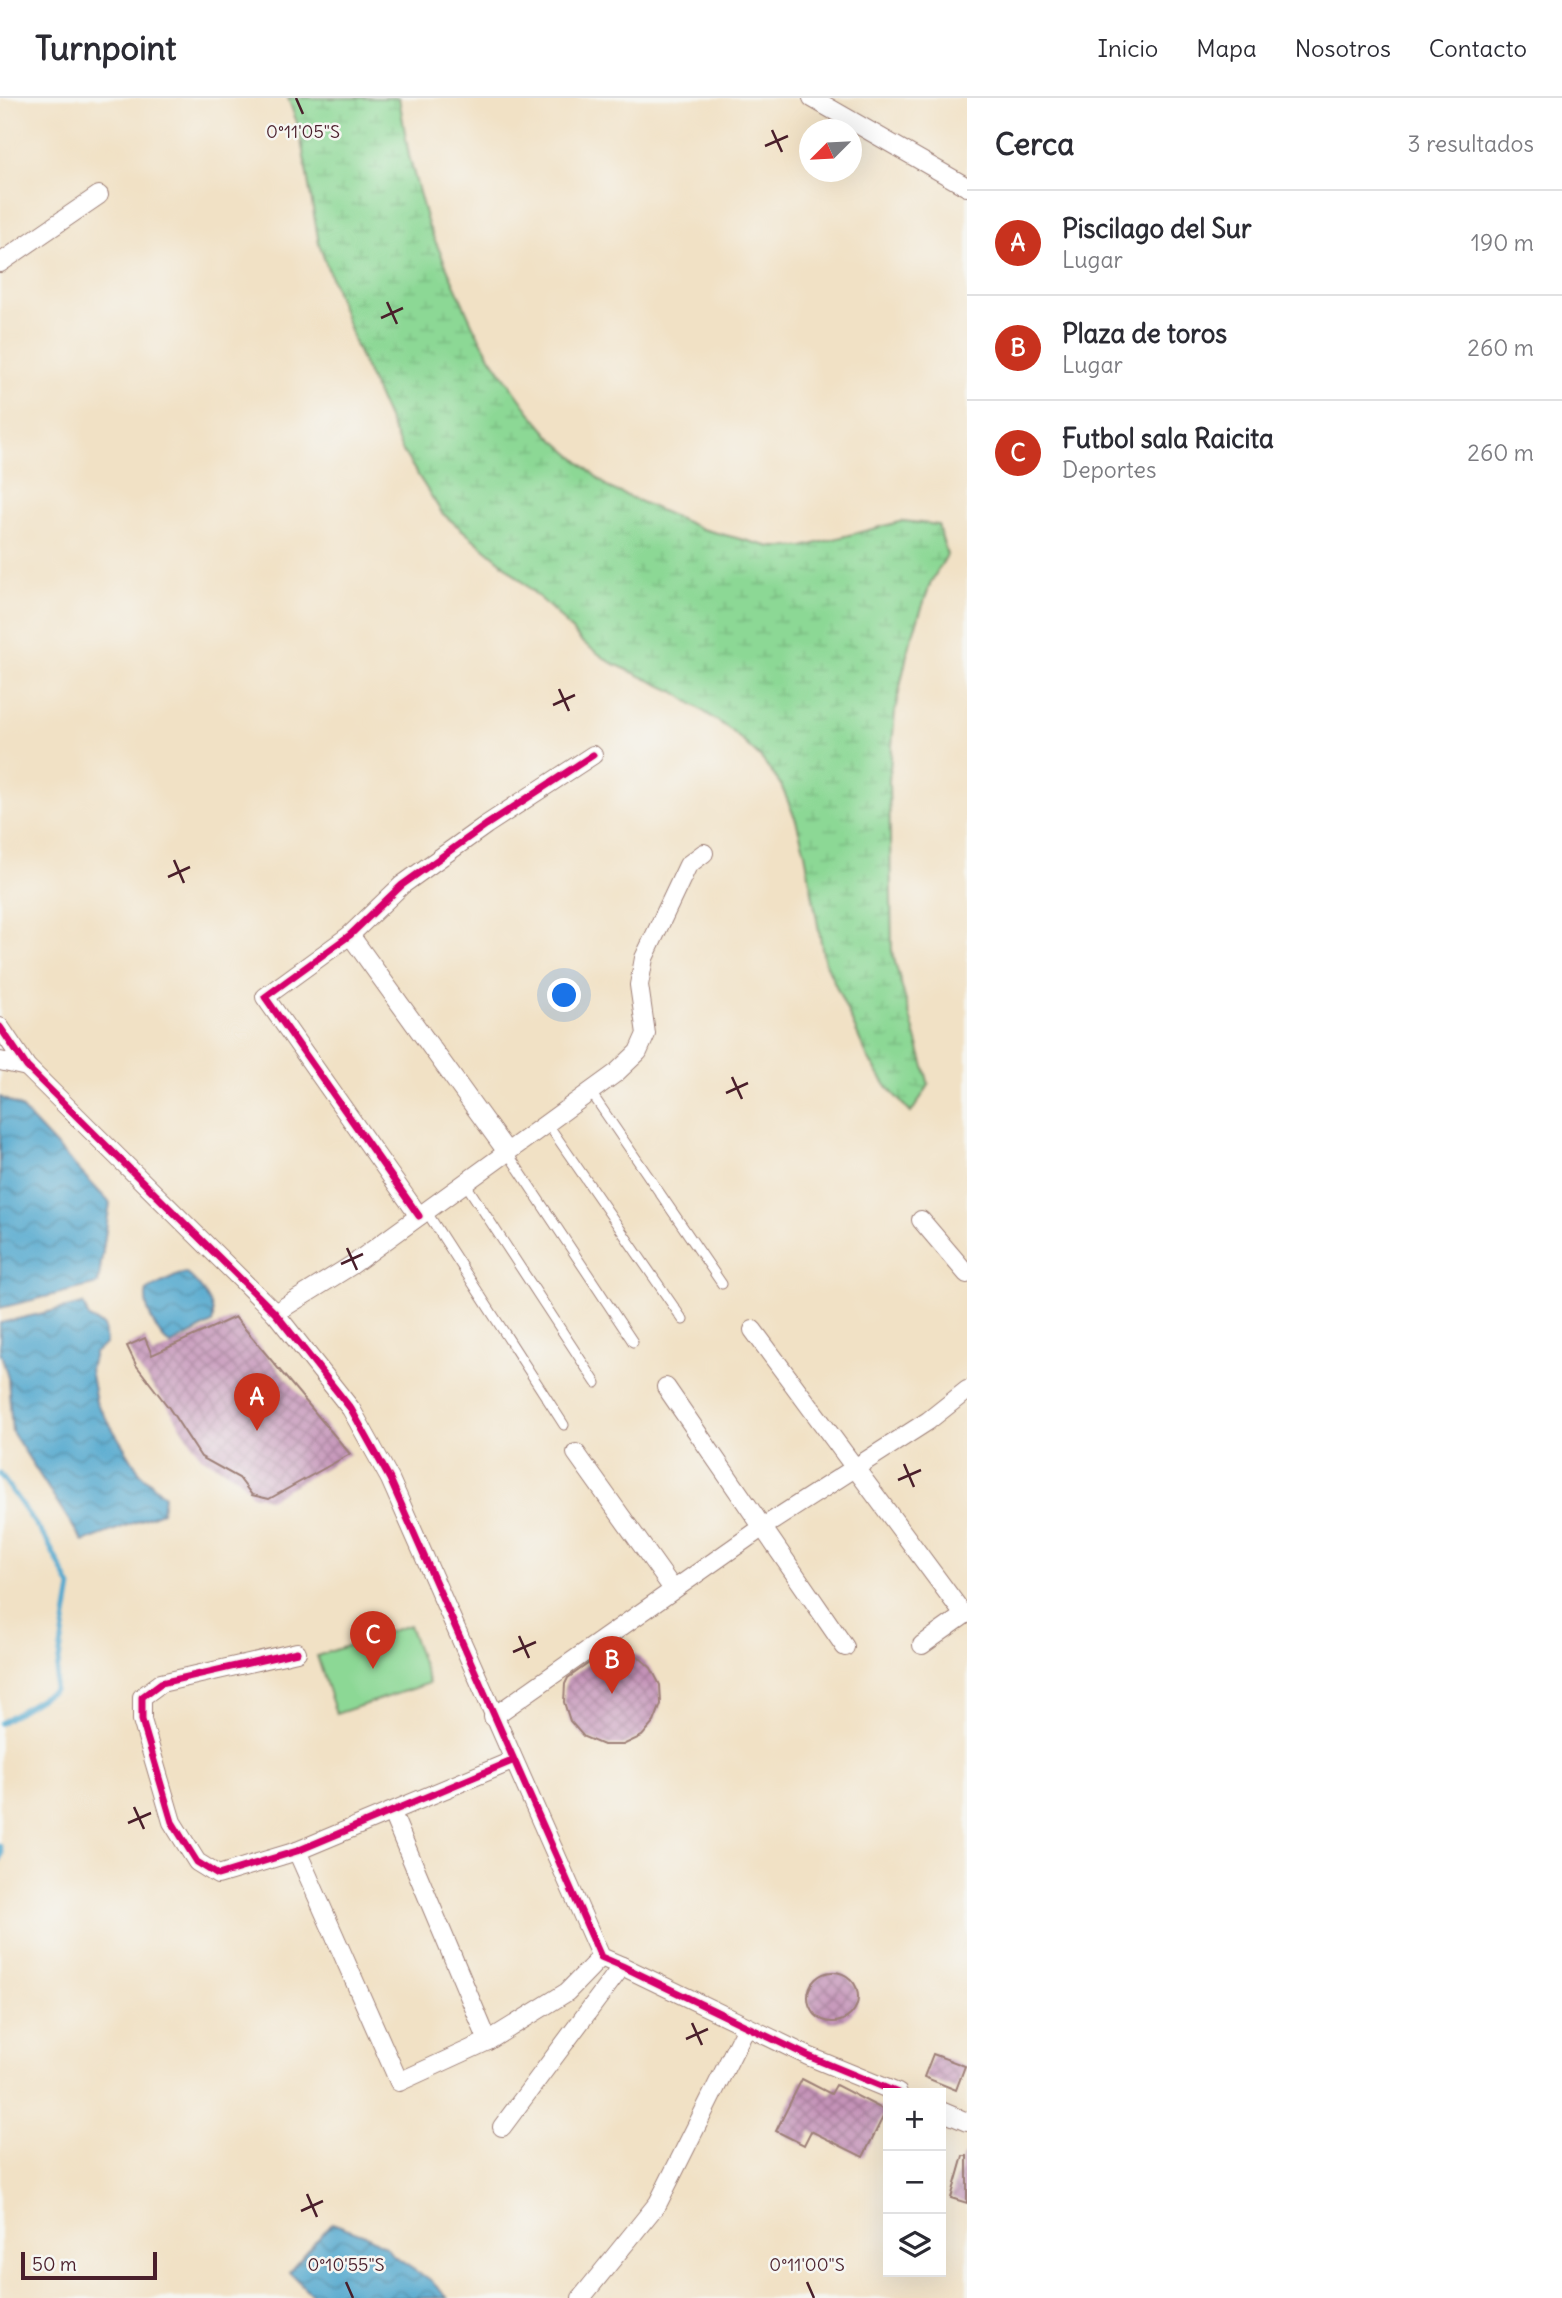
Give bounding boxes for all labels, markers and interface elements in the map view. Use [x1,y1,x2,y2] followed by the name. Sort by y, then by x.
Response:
[35,27,176,69] text: Turnpoint
[1098,33,1158,63] text: Inicio
[1196,33,1257,63] text: Mapa
[1295,33,1391,63] text: Nosotros
[1429,33,1527,63] text: Contacto
[799,119,862,182] north arrow
[266,120,340,143] text: 0°11'05"S
[995,125,1074,163] text: Cerca
[1408,129,1534,158] text: 3 resultados
[1062,212,1252,245] text: Piscilago del Sur
[1011,228,1025,257] text: A
[1471,228,1534,257] text: 190 m
[1062,245,1123,274] text: Lugar
[1062,317,1227,350] text: Plaza de toros
[1010,333,1026,362] text: B
[1467,333,1534,362] text: 260 m
[1062,350,1123,379] text: Lugar
[1062,422,1274,455] text: Futbol sala Raicita
[1010,438,1026,467] text: C
[1467,438,1534,467] text: 260 m
[1062,455,1156,484] text: Deportes
[547,978,581,1012] your location
[234,1373,280,1431] pin: A
[350,1611,396,1669] pin: C
[589,1636,635,1694] pin: B
[883,2088,946,2277] map controls
[883,2088,946,2151] button: +
[883,2151,946,2214] button: −
[883,2214,946,2277] button: layers
[21,2249,158,2281] scale bar
[32,2252,77,2276] text: 50 m
[307,2253,385,2276] text: 0°10'55"S
[769,2253,845,2276] text: 0°11'00"S

